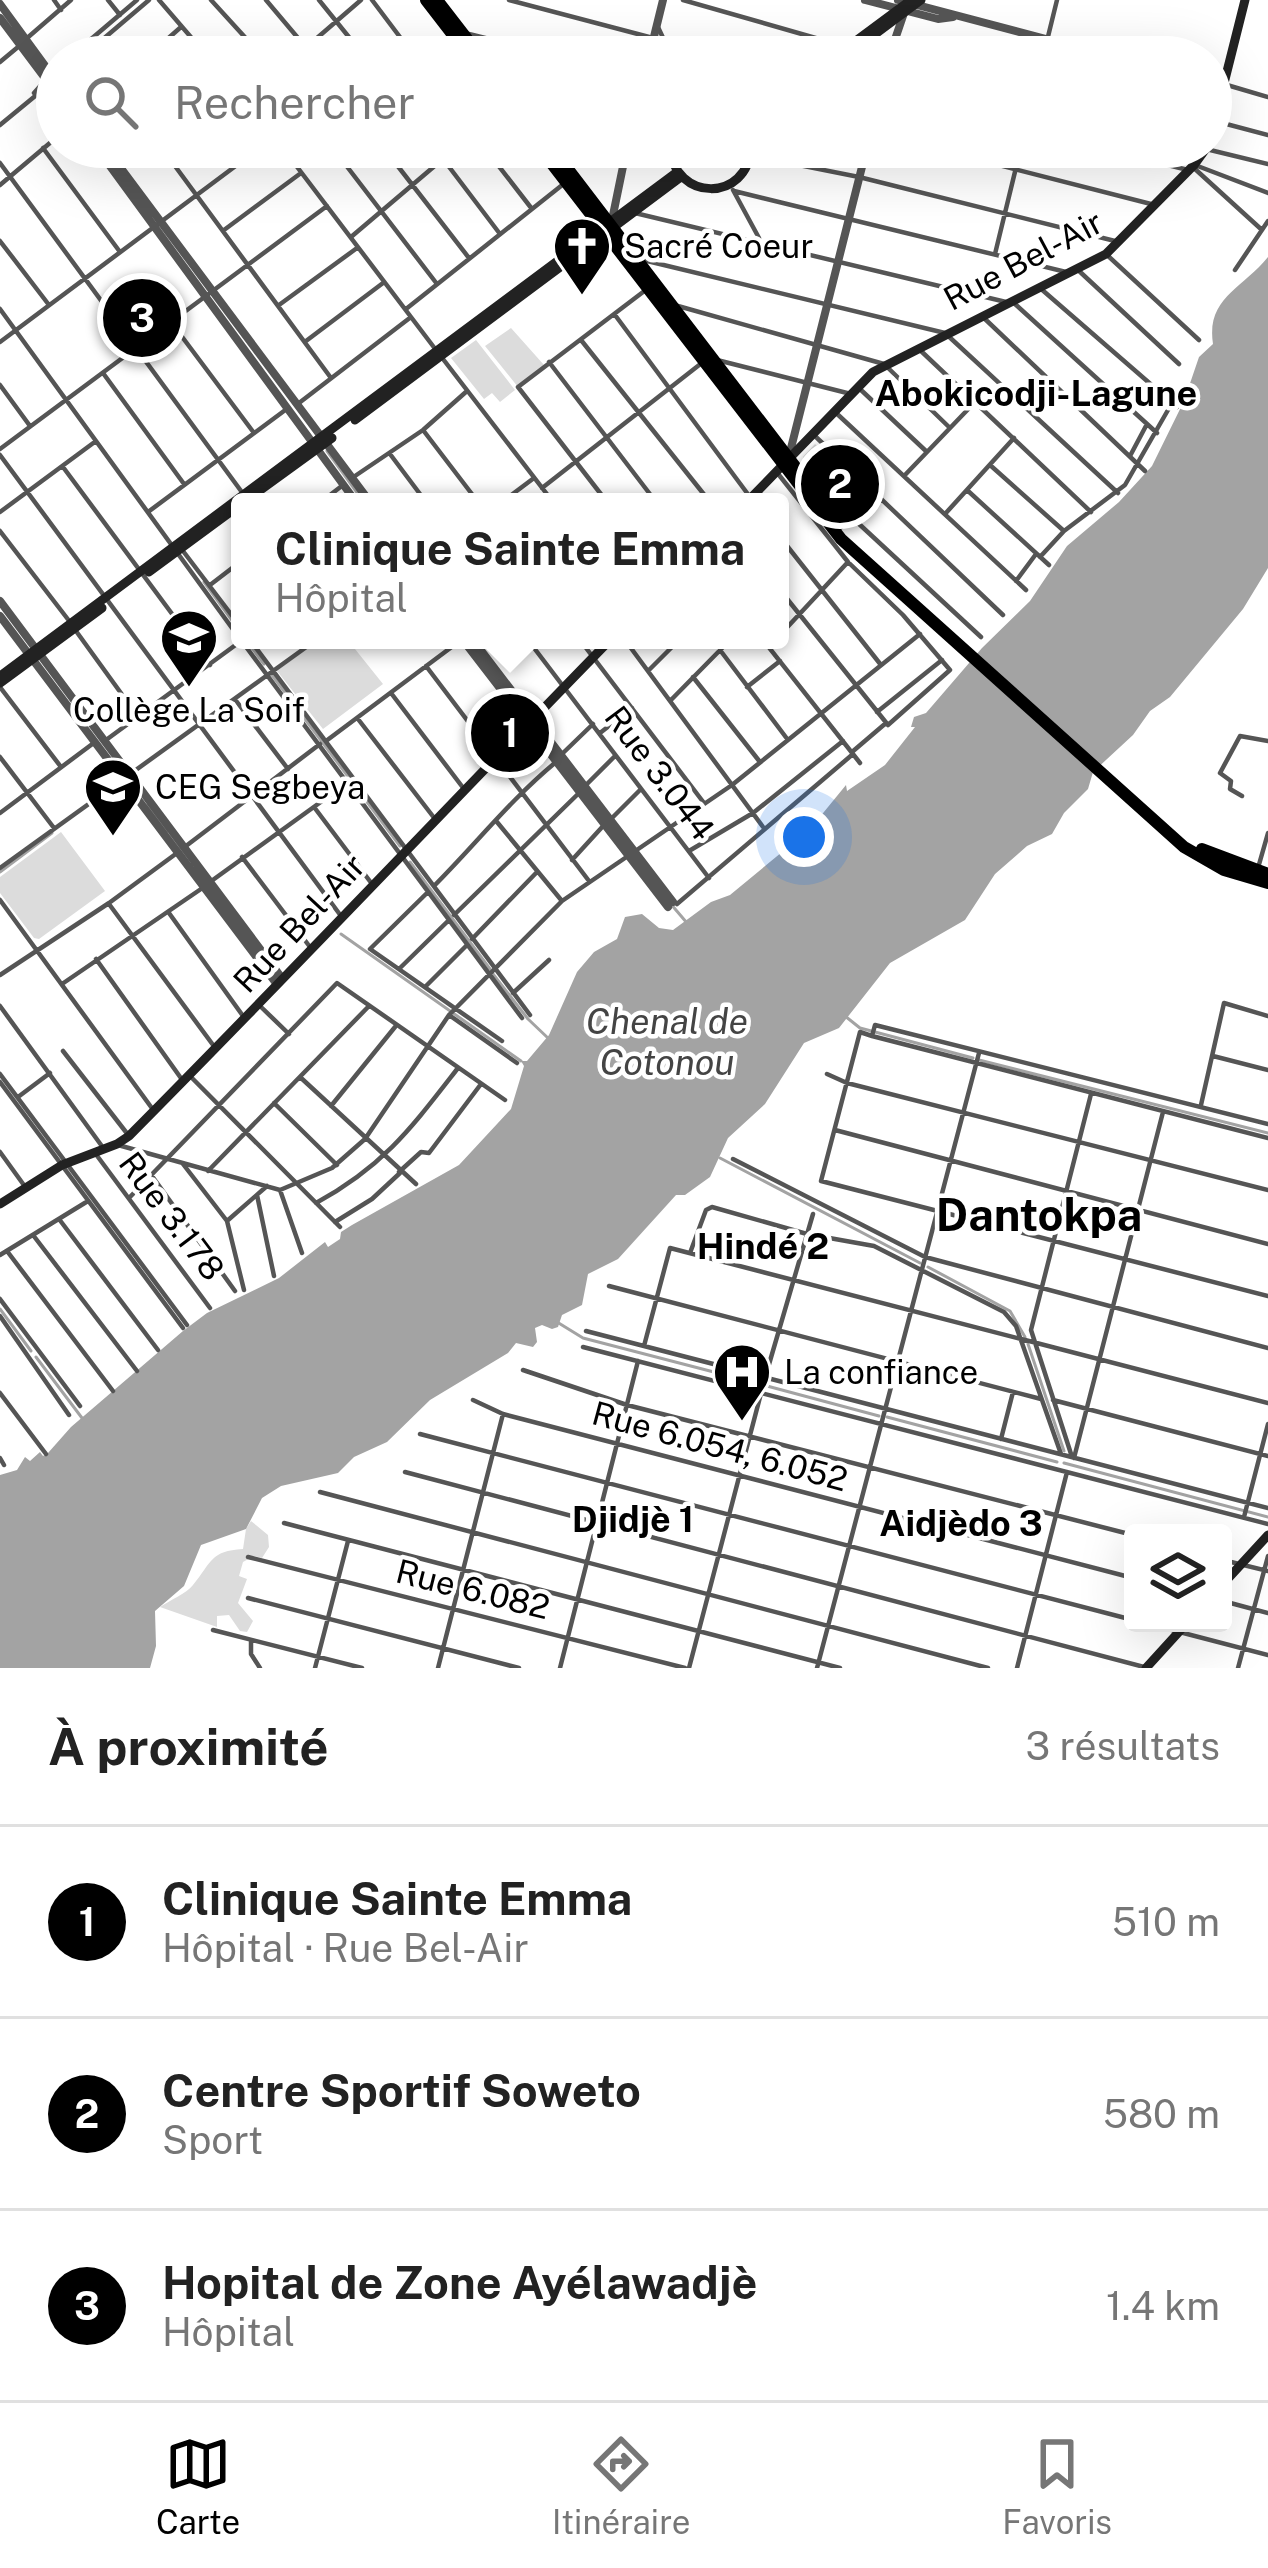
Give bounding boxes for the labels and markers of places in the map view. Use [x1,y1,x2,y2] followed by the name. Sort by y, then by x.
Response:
[551,215,613,297] church icon: Sacré Coeur
[624,227,813,265] place label: Sacré Coeur
[103,273,181,363] pin: 3
[801,439,879,529] pin: 2
[158,607,220,689] school or university icon: Collège La Soif
[471,688,549,778] pin: 1
[73,691,305,729] place label: Collège La Soif
[82,756,144,838] school or university icon: CEG Segbeya
[155,768,365,806] place label: CEG Segbeya
[711,1341,773,1423] hospital icon: La confiance
[784,1353,978,1391] place label: La confiance

